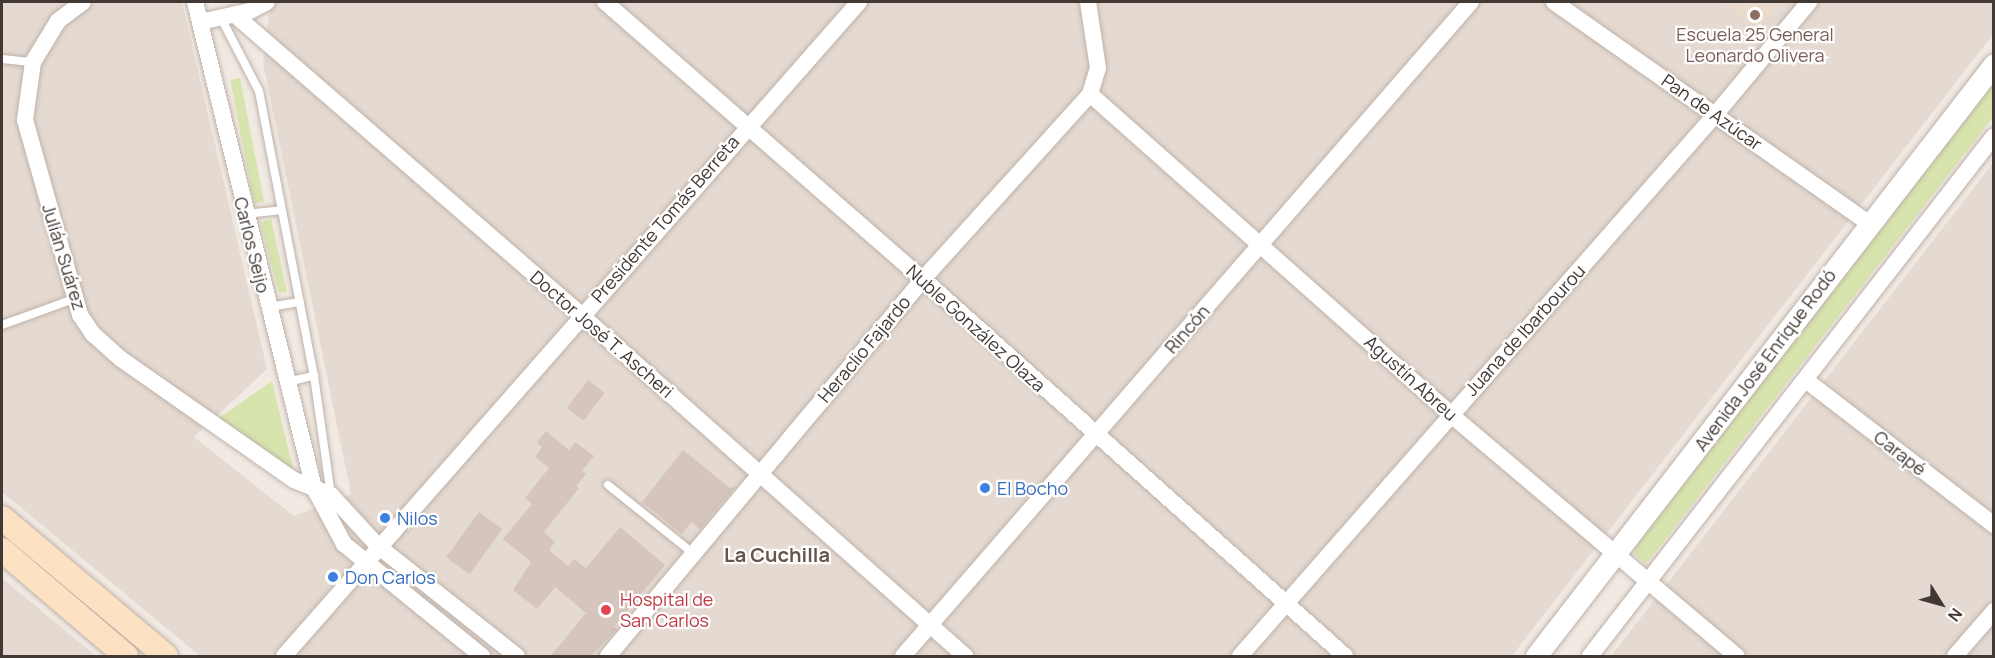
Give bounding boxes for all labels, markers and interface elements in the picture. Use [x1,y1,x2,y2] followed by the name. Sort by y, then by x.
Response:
[1748,8,1762,22] marker: Escuela 25 General Leonardo Olivera
[1676,24,1834,66] place label: Escuela 25 General Leonardo Olivera
[1658,69,1766,155] street label: Pan de Azúcar
[587,131,743,307] street label: Presidente Tomás Berreta
[230,195,274,295] street label: Carlos Seijo
[38,201,90,313] street label: Julián Suárez
[902,260,1050,396] street label: Nuble González Olaza
[1460,260,1590,400] street label: Juana de Ibarbourou
[1690,265,1840,455] street label: Avenida José Enrique Rodó
[526,266,678,402] street label: Doctor José T. Ascheri
[813,291,915,407] street label: Heraclio Fajardo
[1160,300,1214,358] street label: Rincón
[1360,331,1462,425] street label: Agustín Abreu
[1870,426,1930,480] street label: Carapé
[997,477,1068,499] place label: El Bocho
[978,481,992,495] marker: El Bocho
[397,507,438,529] place label: Nilos
[378,511,392,525] marker: Nilos
[724,542,830,566] district label: La Cuchilla
[345,566,436,588] place label: Don Carlos
[326,570,340,584] marker: Don Carlos
[1911,574,1971,634] north arrow
[620,589,713,632] place label: Hospital de San Carlos
[597,601,615,619] marker: Hospital de San Carlos
[1943,604,1968,626] text: N

